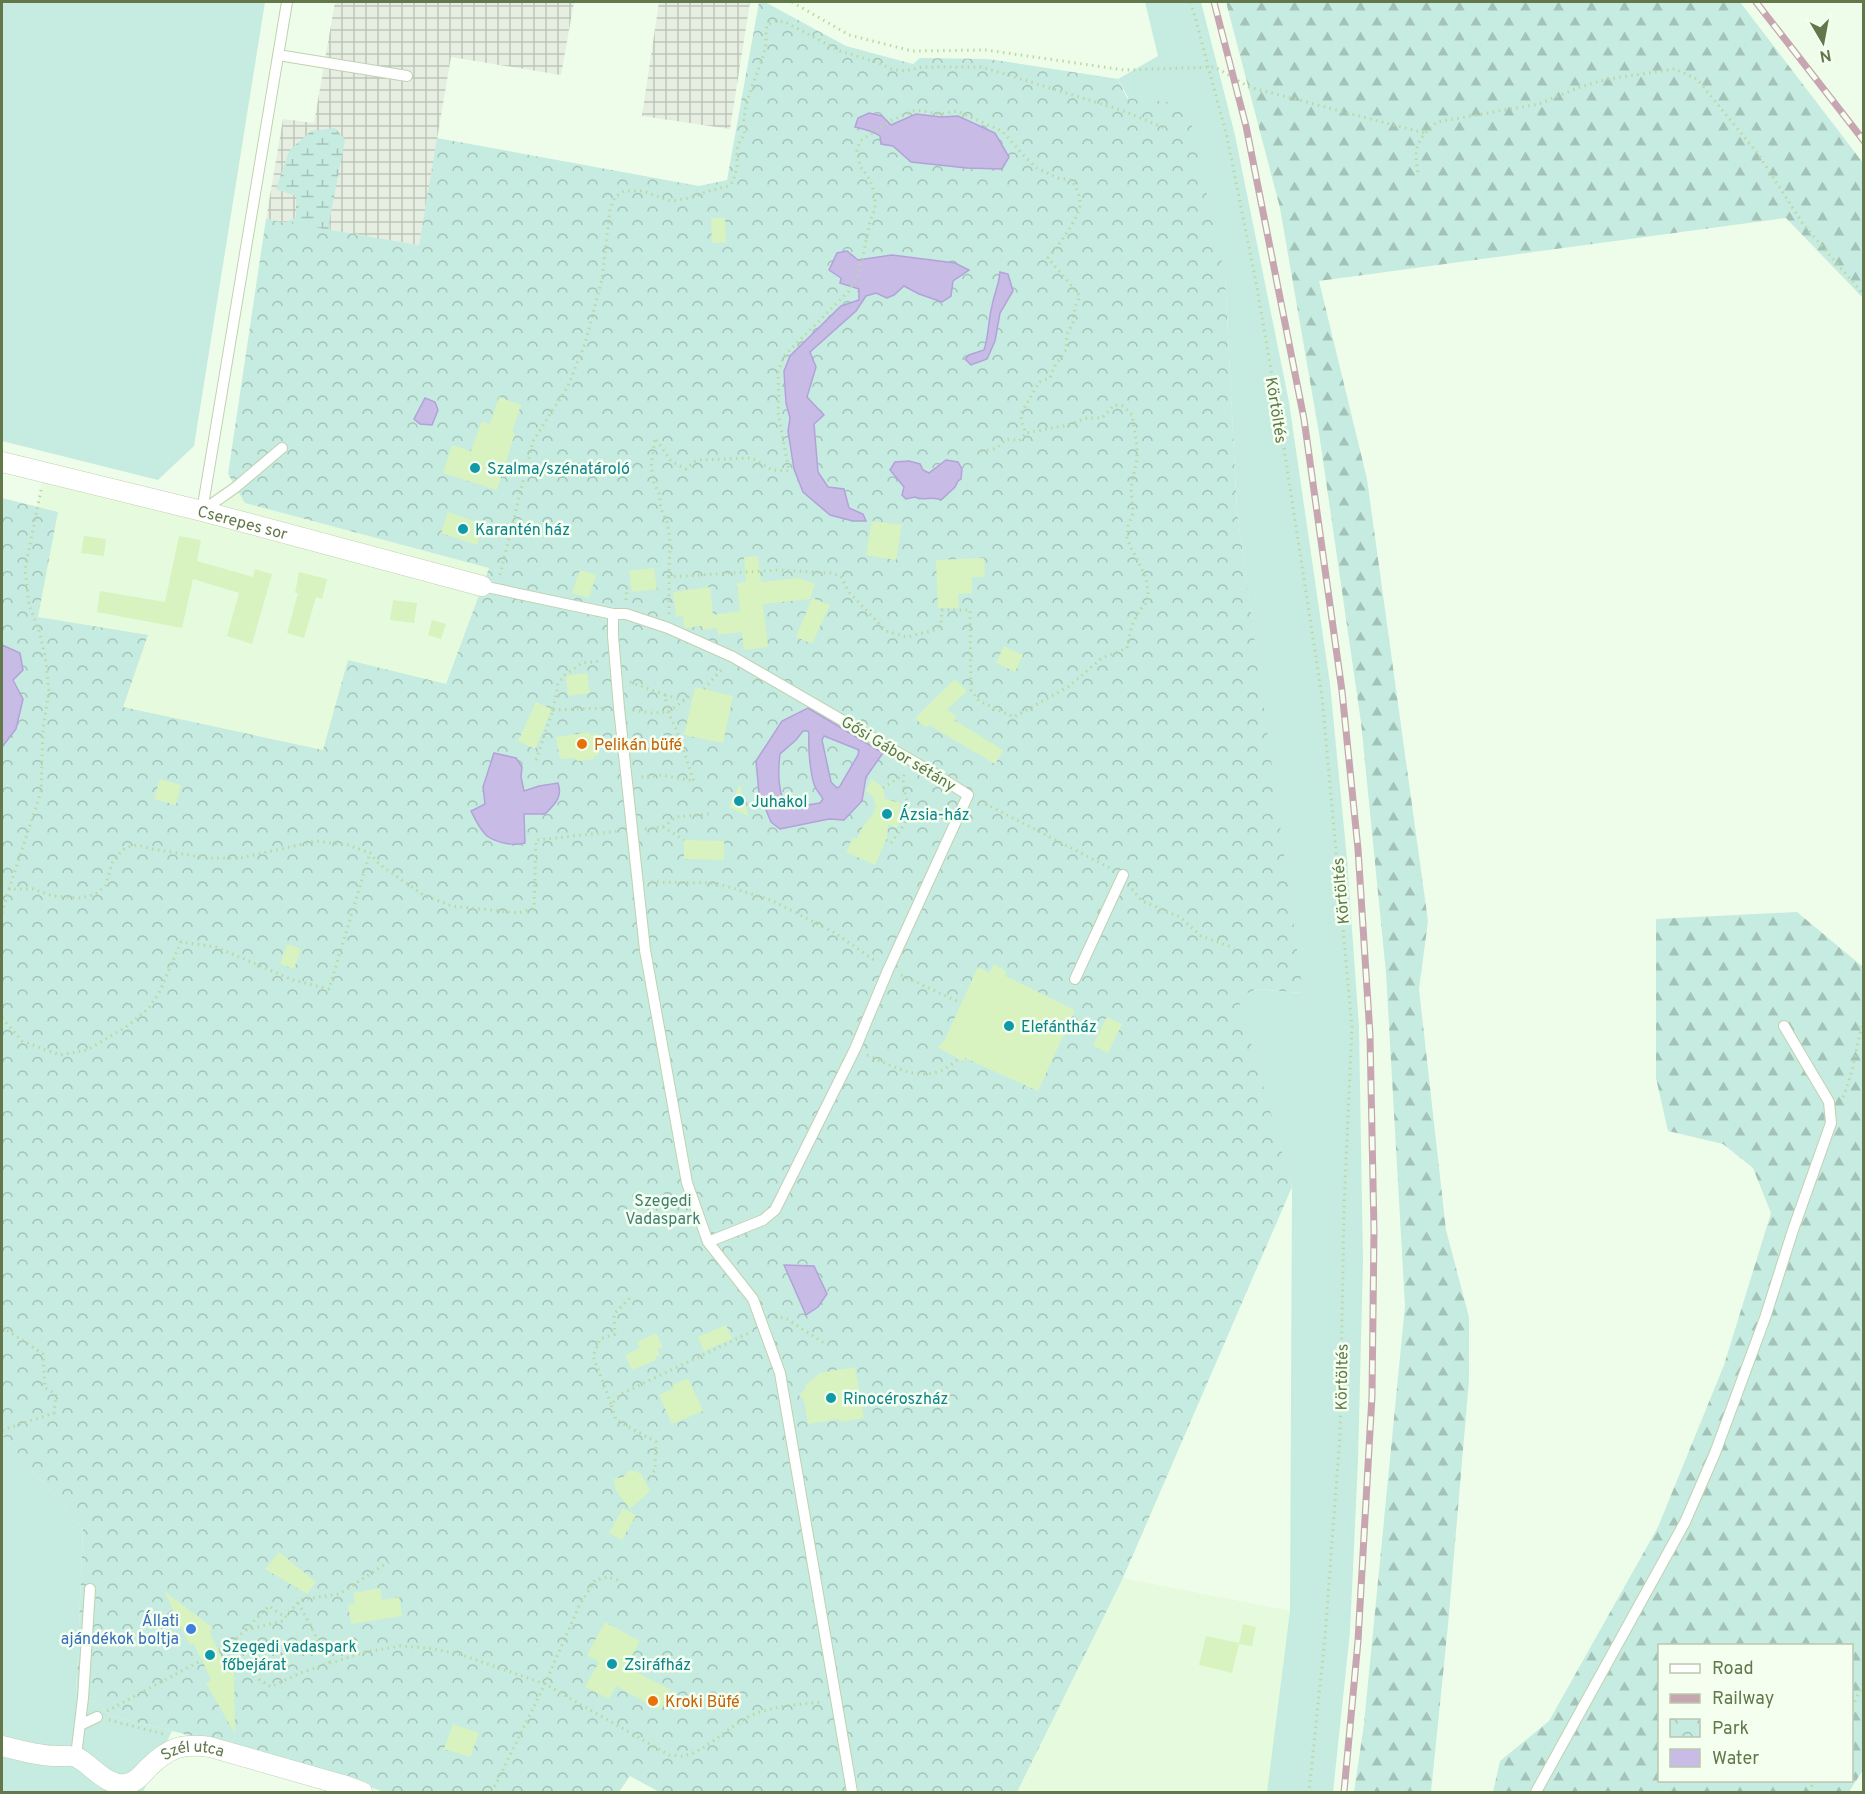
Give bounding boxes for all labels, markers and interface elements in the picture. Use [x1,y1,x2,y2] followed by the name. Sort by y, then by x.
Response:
[1793,12,1853,72] north arrow
[1818,44,1833,66] text: N
[1260,376,1290,445] street label: Körtöltés
[487,460,630,480] place label: Szalma/szénatároló
[468,461,482,475] marker: Szalma/szénatároló
[195,502,289,545] street label: Cserepes sor
[475,521,570,541] place label: Karantén ház
[456,522,470,536] marker: Karantén ház
[837,713,959,797] street label: Gősi Gábor sétány
[594,736,682,756] place label: Pelikán büfé
[575,737,589,751] marker: Pelikán büfé
[751,793,807,813] place label: Juhakol
[732,794,746,808] marker: Juhakol
[899,804,970,826] place label: Ázsia-ház
[880,807,894,821] marker: Ázsia-ház
[1329,857,1355,925] street label: Körtöltés
[1021,1018,1097,1038] place label: Elefántház
[1002,1019,1016,1033] marker: Elefántház
[625,1192,701,1230] park label: Szegedi Vadaspark
[1332,1344,1354,1411] street label: Körtöltés
[843,1390,948,1410] place label: Rinocéroszház
[824,1391,838,1405] marker: Rinocéroszház
[61,1610,179,1650] place label: Állati ajándékok boltja
[184,1622,198,1636] marker: Állati ajándékok boltja
[222,1638,357,1676] place label: Szegedi vadaspark főbejárat
[1658,1644,1853,1782] legend
[203,1648,217,1662] marker: Szegedi vadaspark főbejárat
[624,1656,691,1676] place label: Zsiráfház
[605,1657,619,1671] marker: Zsiráfház
[1712,1658,1754,1681] text: Road
[1712,1688,1774,1711] text: Railway
[665,1693,740,1713] place label: Kroki Büfé
[646,1694,660,1708] marker: Kroki Büfé
[1712,1718,1749,1741] text: Park
[157,1738,226,1766] street label: Szél utca
[1712,1748,1759,1771] text: Water

